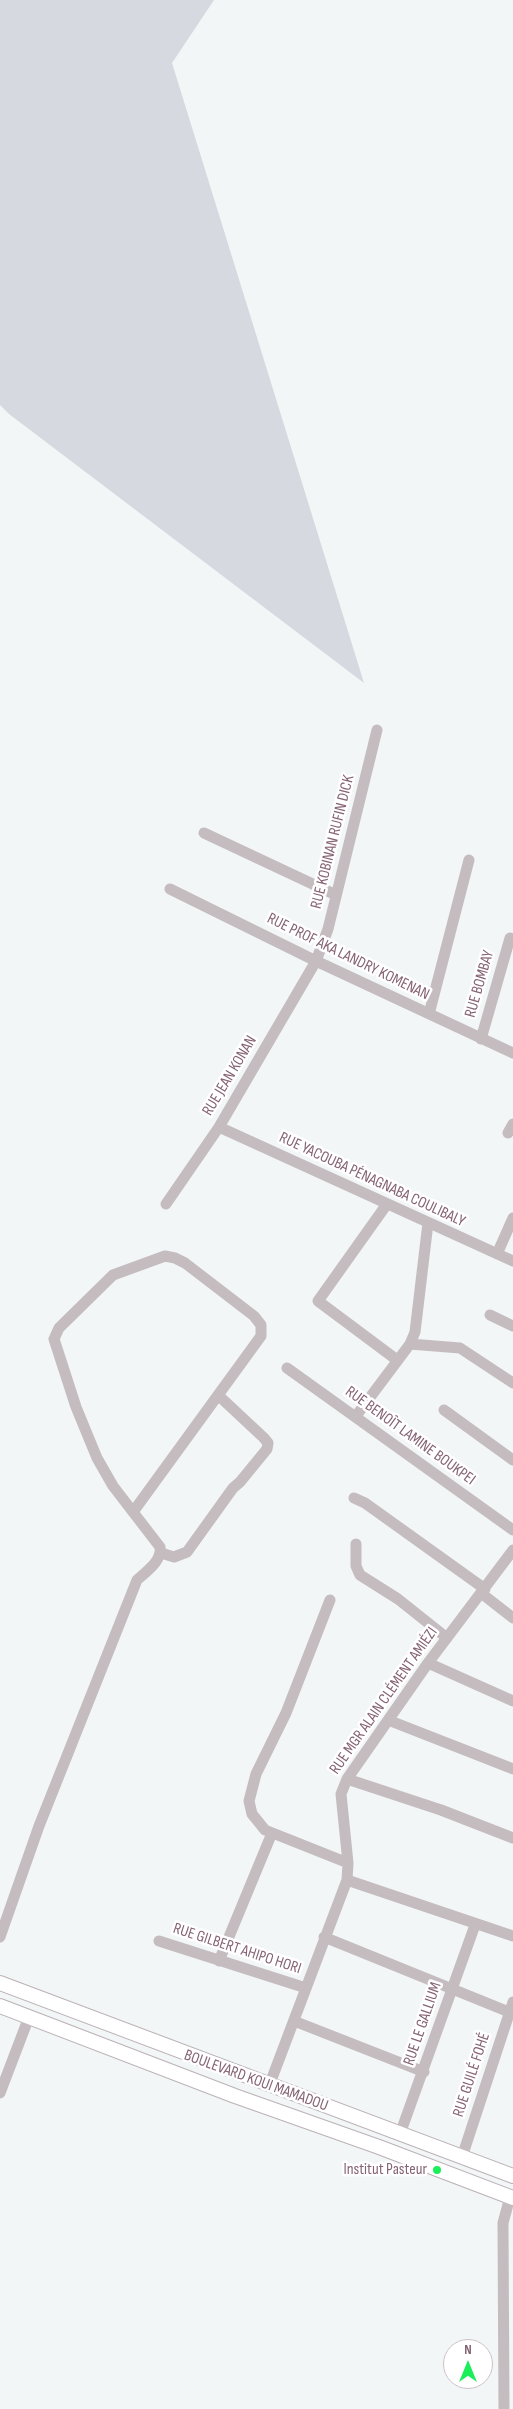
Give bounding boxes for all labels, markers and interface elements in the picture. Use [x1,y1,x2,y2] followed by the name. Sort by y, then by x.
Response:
[307,773,359,911] street label: RUE KOBINAN RUFIN DICK
[264,909,432,1005] street label: RUE PROF AKA LANDRY KOMENAN
[461,948,499,1020] street label: RUE BOMBAY
[199,1033,261,1119] street label: RUE JEAN KONAN
[276,1128,468,1232] street label: RUE YACOUBA PÉNAGNABA COULIBALY
[341,1382,479,1490] street label: RUE BENOÎT LAMINE BOUKPEI
[326,1624,442,1778] street label: RUE MGR ALAIN CLÉMENT AMIÉZI
[171,1919,303,1979] street label: RUE GILBERT AHIPO HORI
[400,1980,446,2068] street label: RUE LE GALLIUM
[449,2031,495,2119] street label: RUE GUILÉ FOHÉ
[181,2046,331,2116] street label: BOULEVARD KOUI MAMADOU
[343,2160,427,2180] place label: Institut Pasteur
[431,2164,443,2176] marker: Institut Pasteur
[443,2339,493,2389] north arrow
[464,2341,472,2358] text: N

